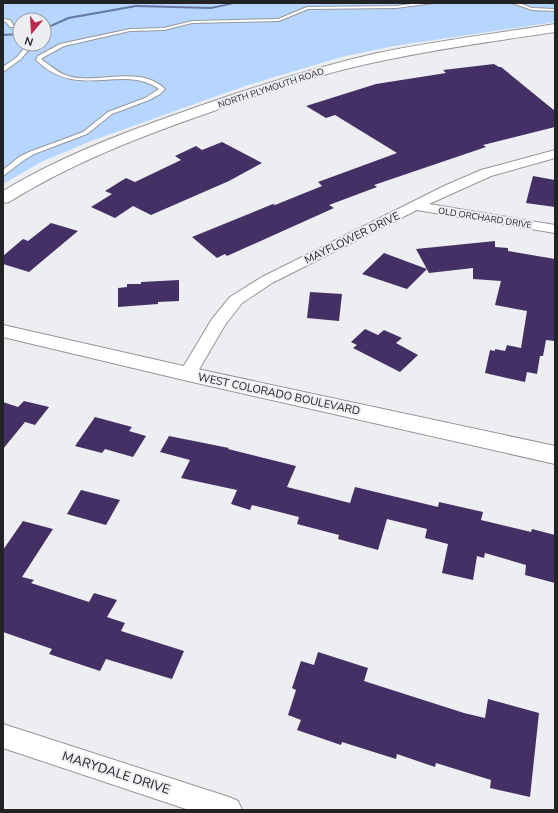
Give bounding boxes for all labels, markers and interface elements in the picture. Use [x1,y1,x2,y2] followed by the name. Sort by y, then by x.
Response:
[12,12,52,52] north arrow
[23,33,35,49] text: N
[216,65,326,111] street label: NORTH PLYMOUTH ROAD
[437,205,533,231] street label: OLD ORCHARD DRIVE
[302,208,402,268] street label: MAYFLOWER DRIVE
[197,369,361,419] street label: WEST COLORADO BOULEVARD
[60,747,172,799] street label: MARYDALE DRIVE

